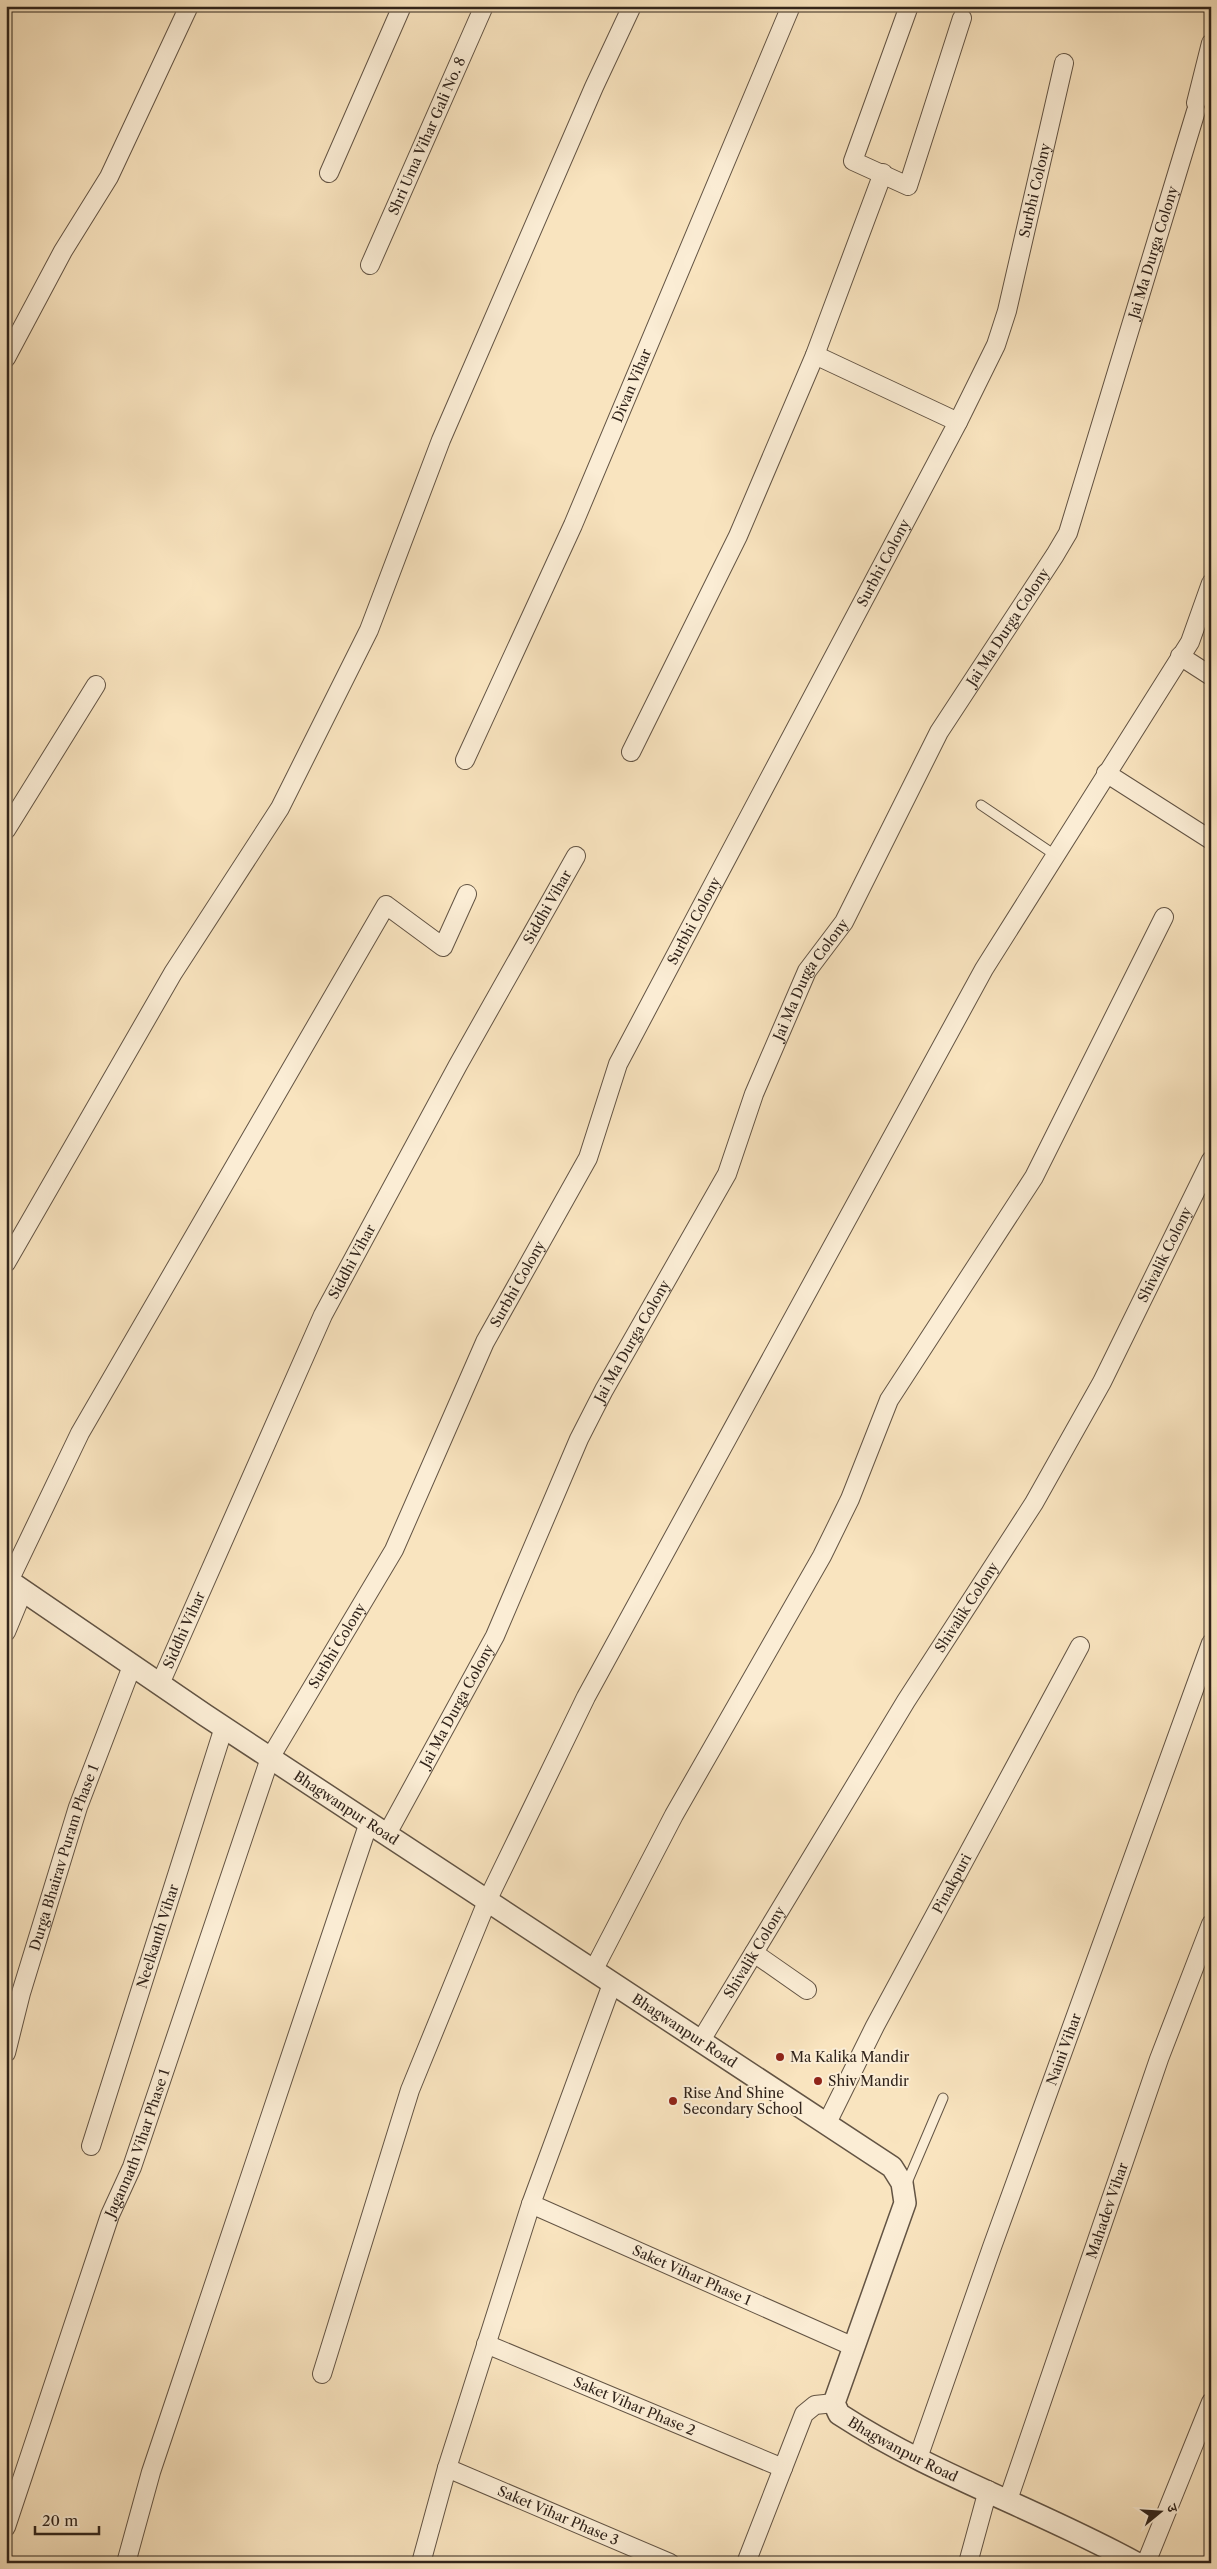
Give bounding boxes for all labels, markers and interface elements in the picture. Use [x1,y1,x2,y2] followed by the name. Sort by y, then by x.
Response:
[384,54,470,218] street label: Shri Uma Vihar Gali No. 8
[1015,141,1054,239] street label: Surbhi Colony
[1124,184,1182,323] street label: Jai Ma Durga Colony
[608,346,655,425] street label: Divan Vihar
[853,516,914,610] street label: Surbhi Colony
[961,564,1053,691] street label: Jai Ma Durga Colony
[519,867,575,947] street label: Siddhi Vihar
[663,874,724,968] street label: Surbhi Colony
[768,915,852,1045] street label: Jai Ma Durga Colony
[1134,1204,1196,1305] street label: Shivalik Colony
[324,1221,379,1302] street label: Siddhi Vihar
[486,1237,549,1331] street label: Surbhi Colony
[589,1277,674,1407] street label: Jai Ma Durga Colony
[931,1558,1003,1656] street label: Shivalik Colony
[159,1589,209,1671] street label: Siddhi Vihar
[304,1600,369,1692] street label: Surbhi Colony
[415,1641,498,1772] street label: Jai Ma Durga Colony
[25,1762,103,1953] street label: Durga Bhairav Puram Phase 1
[290,1767,402,1849] street label: Bhagwanpur Road
[928,1851,975,1917] street label: Pinakpuri
[133,1882,183,1991] street label: Neelkanth Vihar
[720,1903,789,2001] street label: Shivalik Colony
[629,1989,741,2072] street label: Bhagwanpur Road
[1042,2011,1085,2088] street label: Naini Vihar
[790,2048,909,2066] place label: Ma Kalika Mandir
[774,2051,786,2063] marker: Ma Kalika Mandir
[100,2066,174,2222] street label: Jagannath Vihar Phase 1
[828,2072,909,2090] place label: Shiv Mandir
[812,2075,824,2087] marker: Shiv Mandir
[683,2084,803,2118] place label: Rise And Shine Secondary School
[667,2095,679,2107] marker: Rise And Shine Secondary School
[1082,2160,1132,2261] street label: Mahadev Vihar
[630,2241,754,2309] street label: Saket Vihar Phase 1
[571,2373,698,2439] street label: Saket Vihar Phase 2
[845,2413,961,2486] street label: Bhagwanpur Road
[495,2482,622,2549] street label: Saket Vihar Phase 3
[1134,2486,1184,2536] north arrow
[1162,2501,1182,2515] text: उ
[35,2504,99,2536] scale bar
[42,2511,78,2530] text: 20 m

